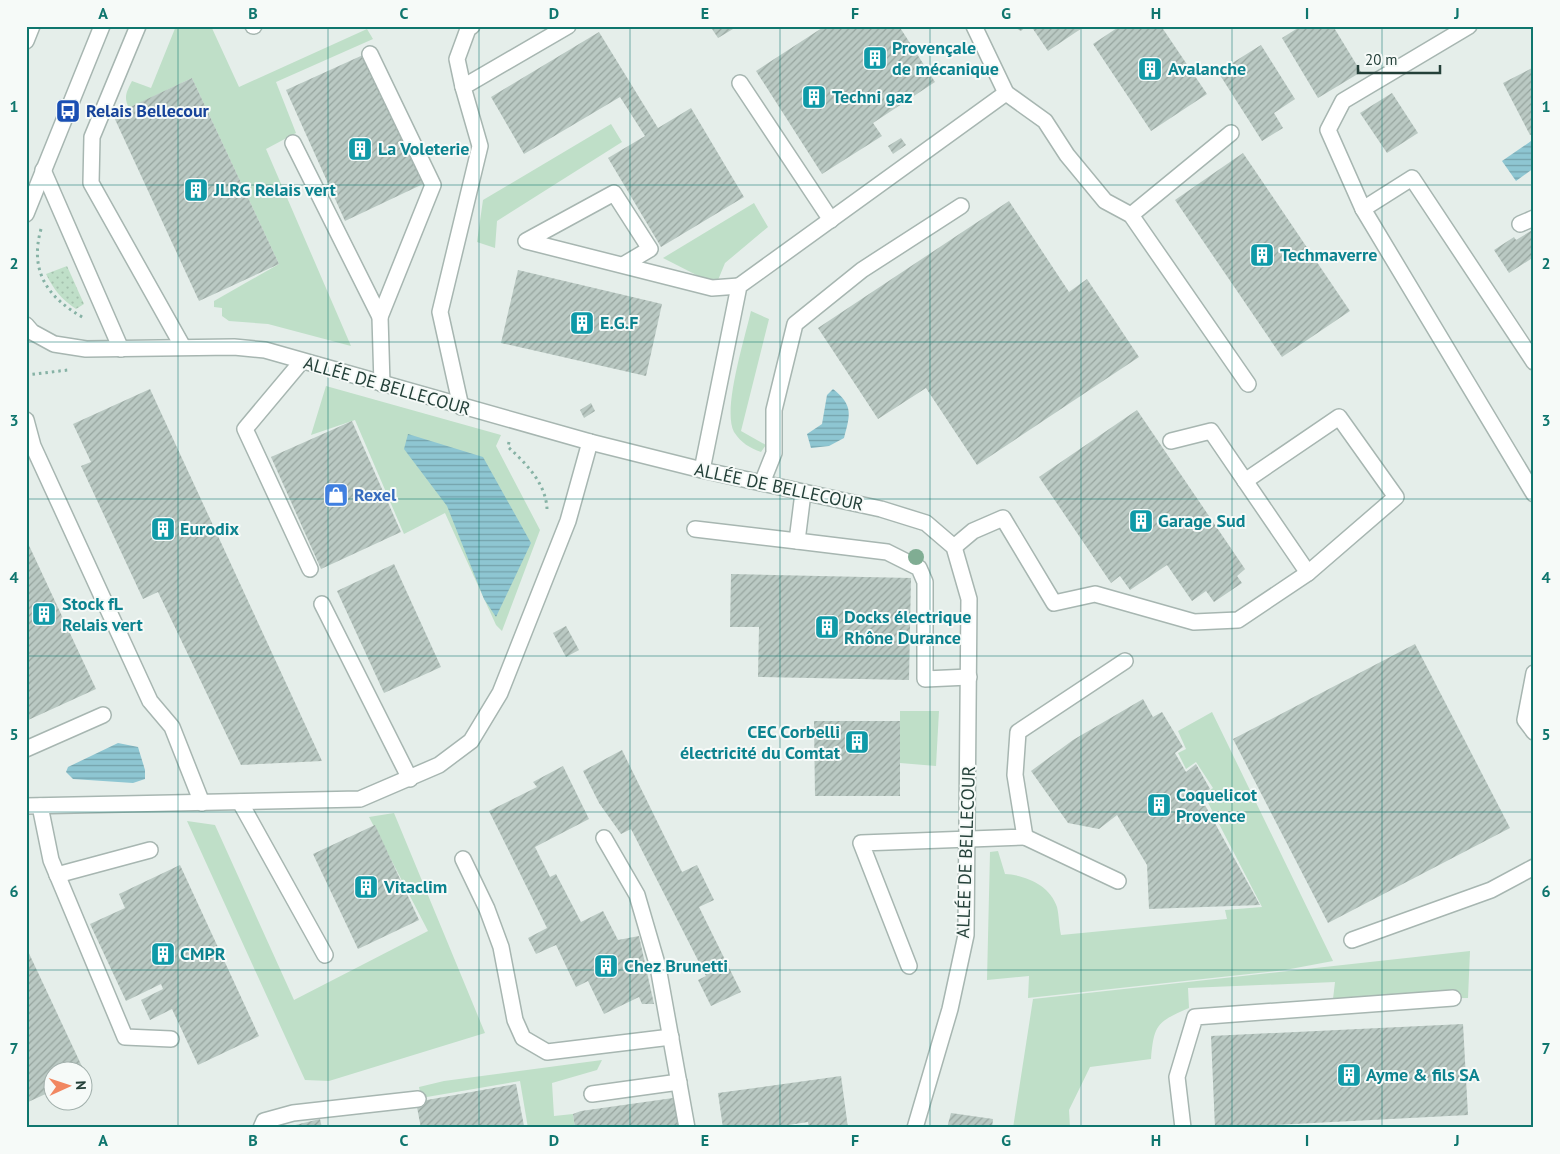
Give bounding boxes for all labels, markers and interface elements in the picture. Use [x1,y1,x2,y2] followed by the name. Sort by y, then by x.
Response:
[98,3,108,23] text: A
[248,3,258,23] text: B
[400,3,409,23] text: C
[549,3,559,23] text: D
[701,3,709,23] text: E
[851,3,859,23] text: F
[1001,3,1011,23] text: G
[1151,3,1161,23] text: H
[1305,3,1309,23] text: I
[1453,3,1460,23] text: J
[892,36,999,80] place label: Provençale de mécanique
[1358,42,1440,74] scale bar
[862,45,888,71] building icon: Provençale de mécanique
[1365,50,1398,69] text: 20 m
[1137,56,1163,82] building icon: Avalanche
[1168,57,1246,80] place label: Avalanche
[801,84,827,110] building icon: Techni gaz
[832,85,913,108] place label: Techni gaz
[9,96,19,116] text: 1
[1541,96,1551,116] text: 1
[55,98,81,124] bus stop icon: Relais Bellecour
[86,99,210,122] place label: Relais Bellecour
[347,136,373,162] building icon: La Voleterie
[378,137,469,160] place label: La Voleterie
[183,177,209,203] building icon: JLRG Relais vert
[213,178,336,201] place label: JLRG Relais vert
[1249,242,1275,268] building icon: Techmaverre
[1280,243,1377,266] place label: Techmaverre
[9,253,19,273] text: 2
[1541,253,1551,273] text: 2
[569,310,595,336] building icon: E.G.F
[600,311,638,334] place label: E.G.F
[301,351,473,420] street label: ALLÉE DE BELLECOUR
[9,410,19,430] text: 3
[1541,410,1551,430] text: 3
[692,457,866,516] street label: ALLÉE DE BELLECOUR
[323,482,349,508] shop icon: Rexel
[354,483,397,506] place label: Rexel
[1128,508,1154,534] building icon: Garage Sud
[1158,509,1245,532] place label: Garage Sud
[150,516,176,542] building icon: Eurodix
[180,517,240,540] place label: Eurodix
[9,567,19,587] text: 4
[1541,567,1551,587] text: 4
[62,592,143,636] place label: Stock fL Relais vert
[31,601,57,627] building icon: Stock fL Relais vert
[844,605,971,649] place label: Docks électrique Rhône Durance
[814,614,840,640] building icon: Docks électrique Rhône Durance
[680,720,841,764] place label: CEC Corbelli électricité du Comtat
[9,724,19,744] text: 5
[1541,724,1551,744] text: 5
[844,729,870,755] building icon: CEC Corbelli électricité du Comtat
[951,765,980,939] street label: ALLÉE DE BELLECOUR
[1176,783,1258,827] place label: Coquelicot Provence
[1146,792,1172,818] building icon: Coquelicot Provence
[353,874,379,900] building icon: Vitaclim
[383,875,447,898] place label: Vitaclim
[9,881,19,901] text: 6
[1541,881,1551,901] text: 6
[150,941,176,967] building icon: CMPR
[180,942,226,965] place label: CMPR
[593,953,619,979] building icon: Chez Brunetti
[624,954,728,977] place label: Chez Brunetti
[9,1038,19,1058] text: 7
[1541,1038,1551,1058] text: 7
[42,1062,92,1112] north arrow
[1336,1062,1362,1088] building icon: Ayme & fils SA
[1366,1063,1480,1086] place label: Ayme & fils SA
[72,1080,90,1090] text: N
[98,1130,108,1150] text: A
[248,1130,258,1150] text: B
[400,1130,409,1150] text: C
[549,1130,559,1150] text: D
[701,1130,709,1150] text: E
[851,1130,859,1150] text: F
[1001,1130,1011,1150] text: G
[1151,1130,1161,1150] text: H
[1305,1130,1309,1150] text: I
[1453,1130,1460,1150] text: J

